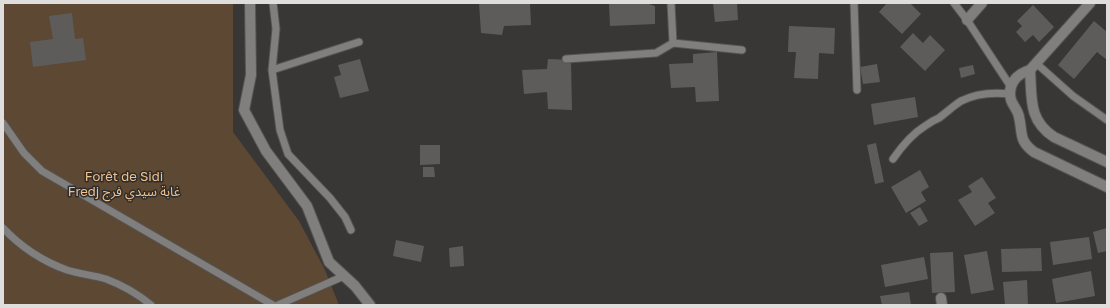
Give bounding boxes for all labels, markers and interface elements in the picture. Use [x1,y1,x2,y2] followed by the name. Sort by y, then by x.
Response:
[68,169,180,200] park label: Forêt de Sidi Fredj غابة سيدي فرج

